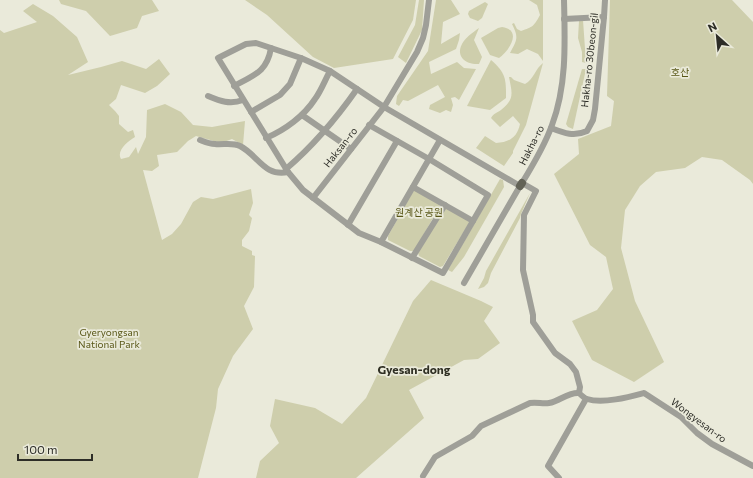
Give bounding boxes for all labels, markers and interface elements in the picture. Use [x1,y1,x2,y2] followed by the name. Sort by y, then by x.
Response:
[578,12,600,108] street label: Hakha-ro 30beon-gil
[697,16,737,56] north arrow
[706,19,719,34] text: N
[671,66,689,78] park label: 호산
[516,123,546,167] street label: Hakha-ro
[321,125,359,169] street label: Haksan-ro
[395,206,443,218] park label: 원계산 공원
[78,326,140,350] park label: Gyeryongsan National Park
[378,362,451,376] district label: Gyesan-dong
[669,395,729,445] street label: Wongyesan-ro
[18,436,92,462] scale bar
[24,442,58,456] text: 100 m

